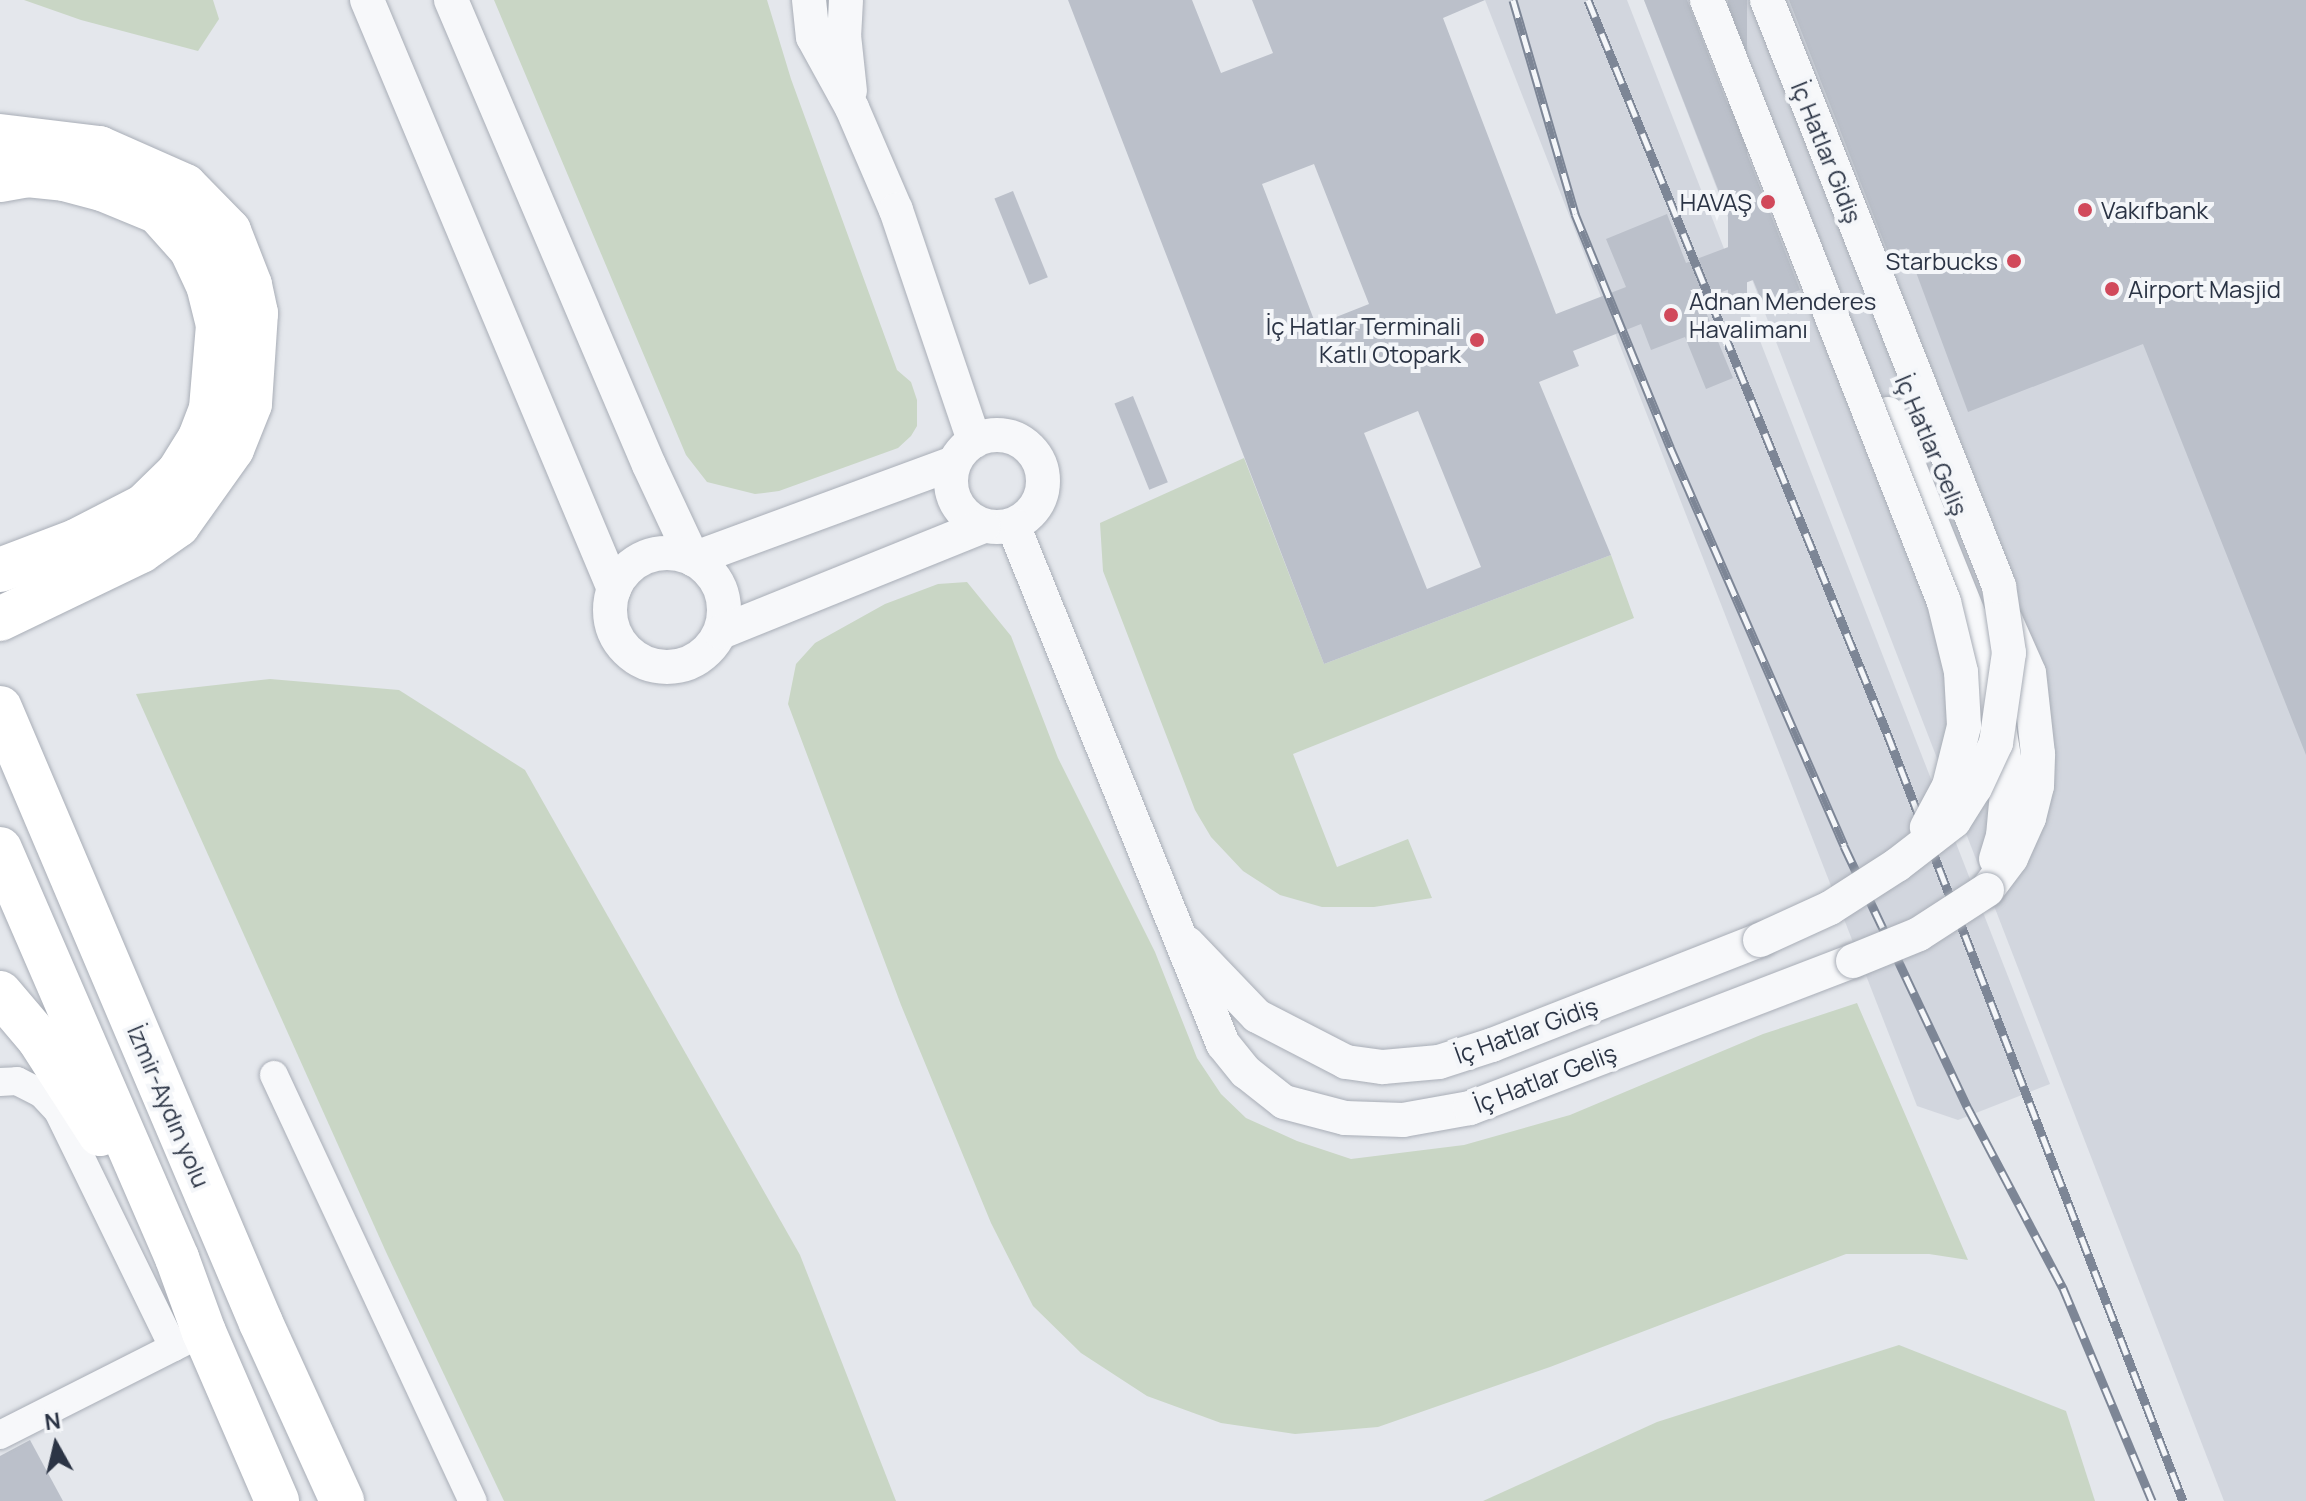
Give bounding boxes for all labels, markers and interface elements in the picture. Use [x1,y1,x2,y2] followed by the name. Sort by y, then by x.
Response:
[1785,77,1869,227] street label: İç Hatlar Gidiş
[1680,188,1752,216] place label: HAVAŞ
[1759,193,1777,211] marker: HAVAŞ
[2101,196,2208,224] place label: Vakıfbank
[2076,201,2094,219] marker: Vakıfbank
[1886,247,1998,275] place label: Starbucks
[2005,252,2023,270] marker: Starbucks
[2128,275,2281,303] place label: Airport Masjid
[2103,280,2121,298] marker: Airport Masjid
[1689,287,1876,343] place label: Adnan Menderes Havalimanı
[1660,304,1682,326] marker: Adnan Menderes Havalimanı
[1266,312,1461,368] place label: İç Hatlar Terminali Katlı Otopark
[1468,331,1486,349] marker: İç Hatlar Terminali Katlı Otopark
[1889,370,1975,520] street label: İç Hatlar Geliş
[1450,991,1602,1069] street label: İç Hatlar Gidiş
[122,1020,216,1192] street label: İzmir-Aydın yolu
[1470,1038,1620,1118] street label: İç Hatlar Geliş
[16,1405,96,1485] north arrow
[43,1405,63,1437] text: N

